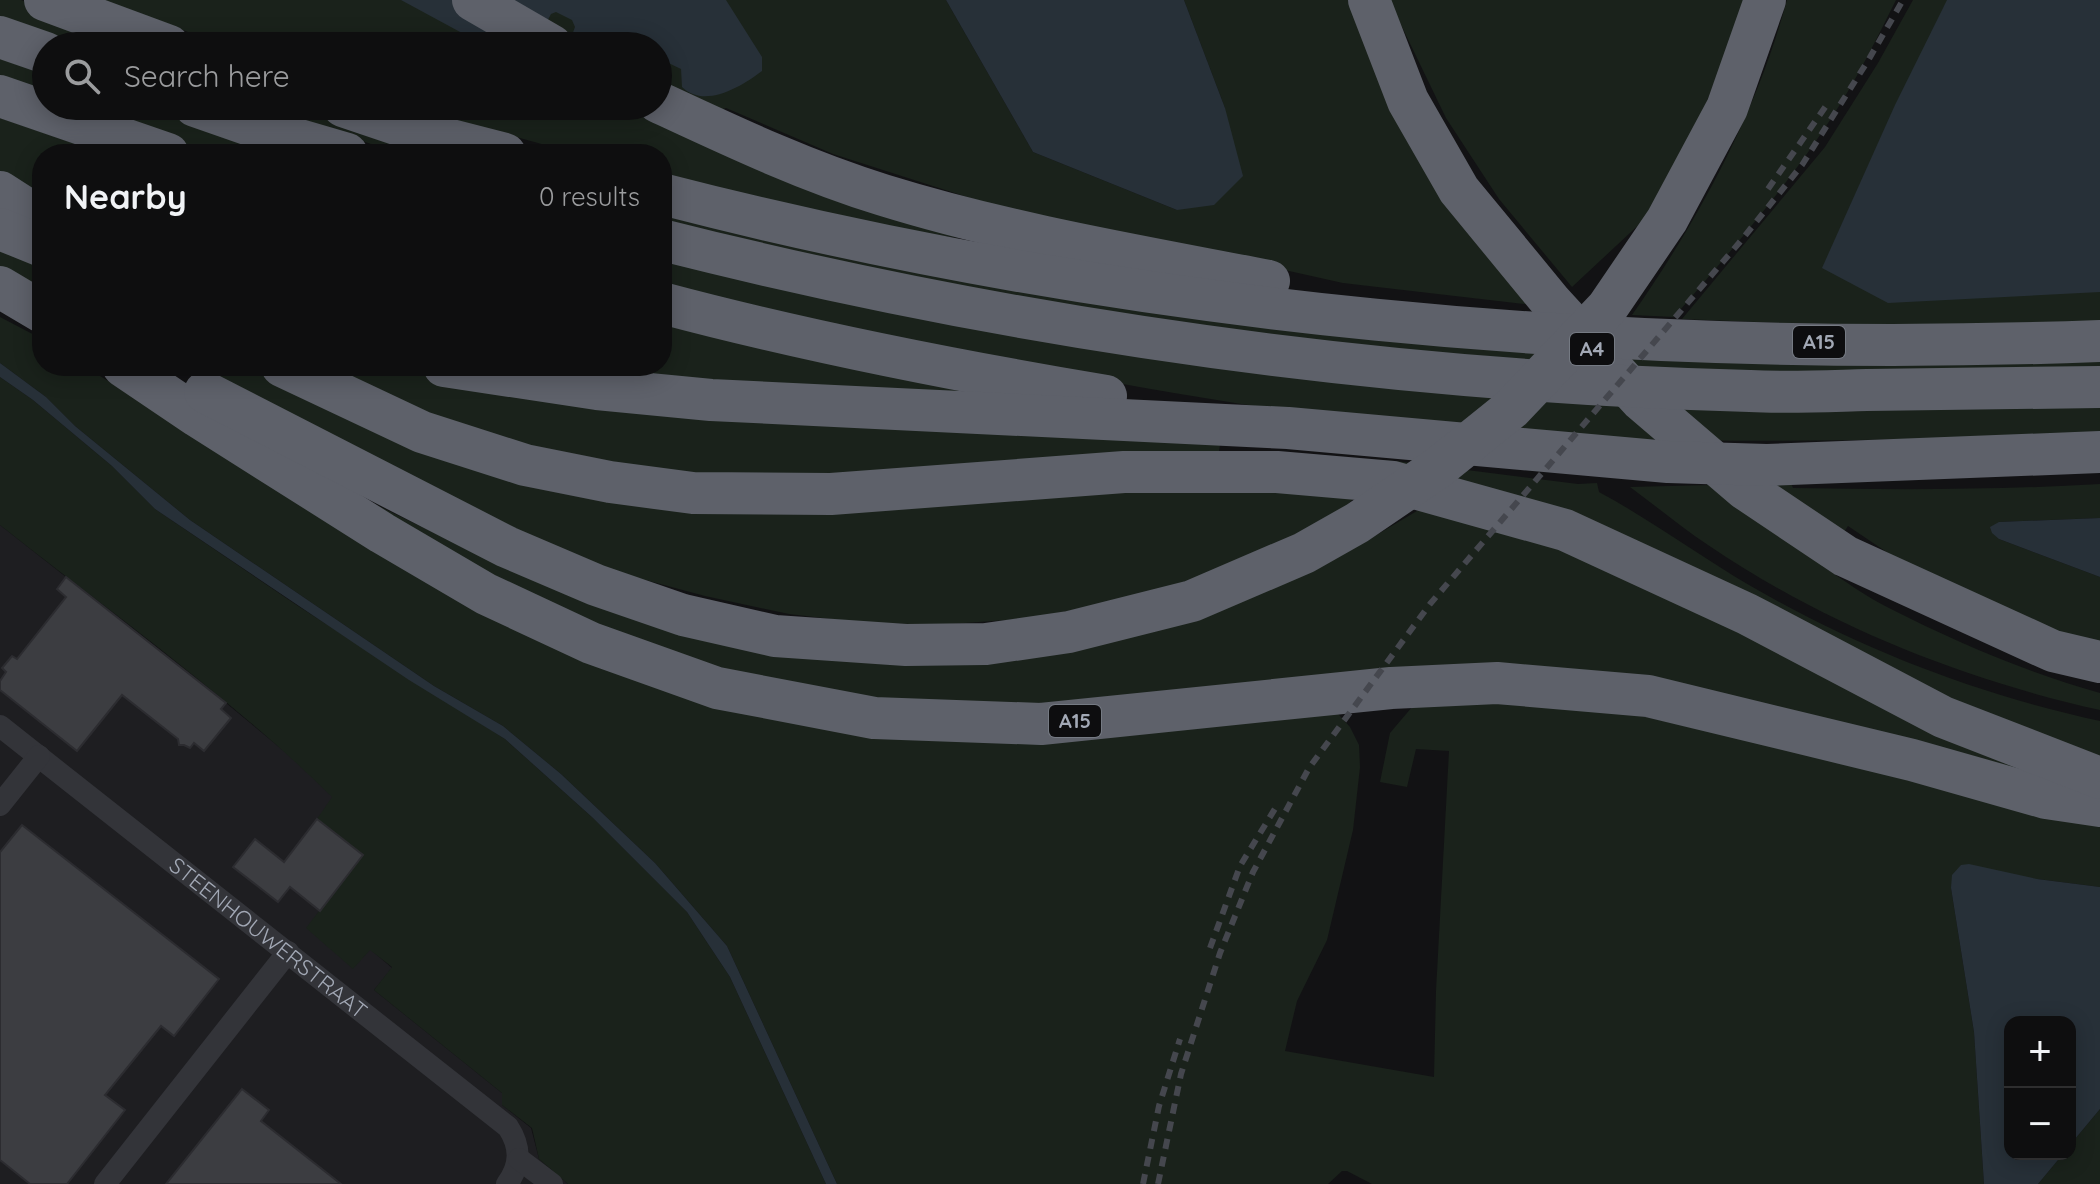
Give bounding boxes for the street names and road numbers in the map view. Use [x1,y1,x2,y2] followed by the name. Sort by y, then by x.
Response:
[1793,326,1845,358] road number: A15
[1570,333,1614,365] road number: A4
[1049,705,1101,737] road number: A15
[164,851,373,1025] street label: STEENHOUWERSTRAAT

